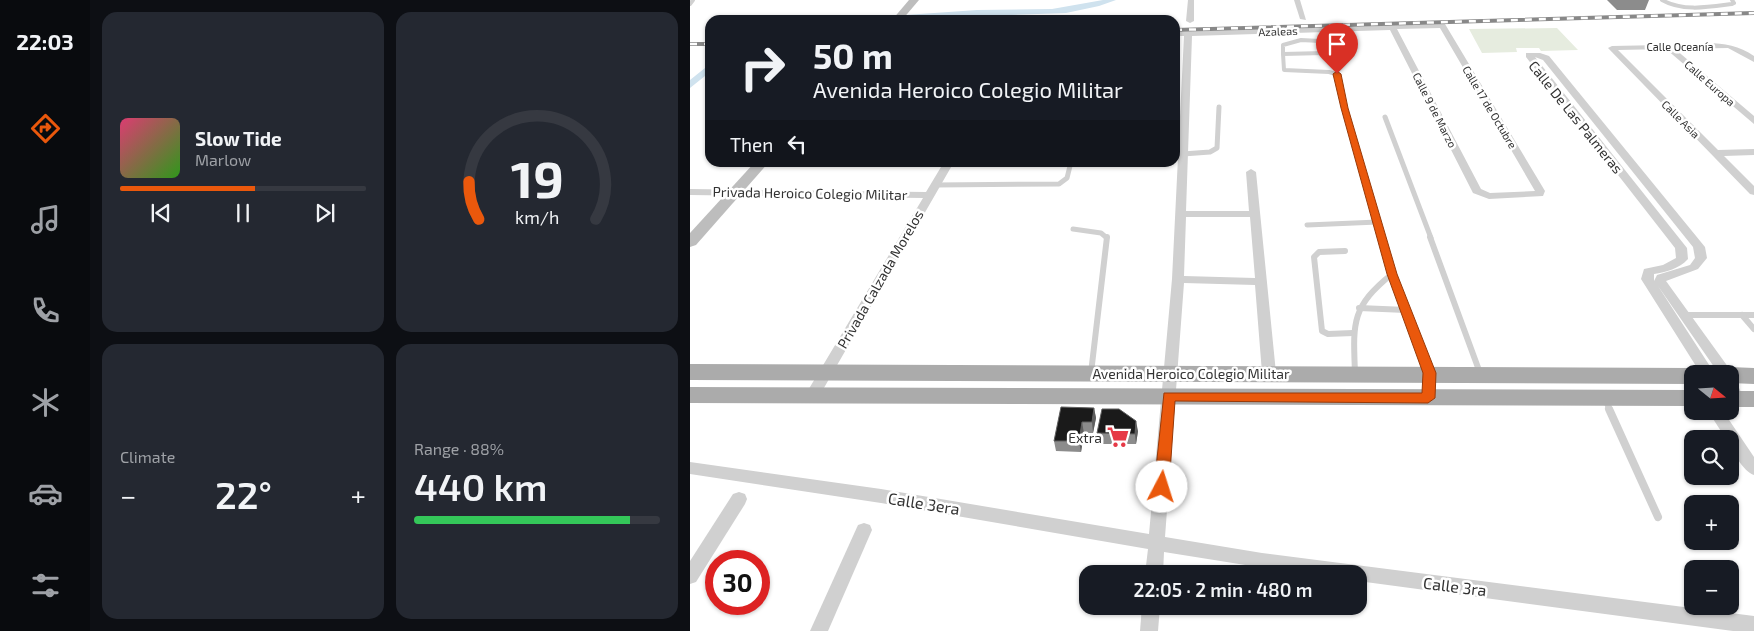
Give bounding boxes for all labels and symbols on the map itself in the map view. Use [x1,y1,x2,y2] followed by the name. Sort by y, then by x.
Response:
[1316,23,1358,74] pin
[1258,24,1298,38] street label: Azaleas
[1647,40,1713,53] street label: Calle Oceanía
[1525,57,1627,177] street label: Calle De Las Palmeras
[1682,58,1738,108] street label: Calle Europa
[1460,63,1520,151] street label: Calle 17 de Octubre
[1410,70,1460,150] street label: Calle 9 de Marzo
[1659,97,1703,141] street label: Calle Asia
[712,183,908,203] street label: Privada Heroico Colegio Militar
[833,207,927,351] street label: Privada Calzada Morelos
[1092,365,1290,382] street label: Avenida Heroico Colegio Militar
[1684,365,1739,420] north arrow
[1105,424,1131,450] supermarket icon: Extra
[1068,429,1102,446] place label: Extra
[1135,460,1187,512] position arrow
[887,488,961,518] street label: Calle 3era
[705,550,770,615] speed limit sign: 30
[1422,573,1488,599] street label: Calle 3ra

